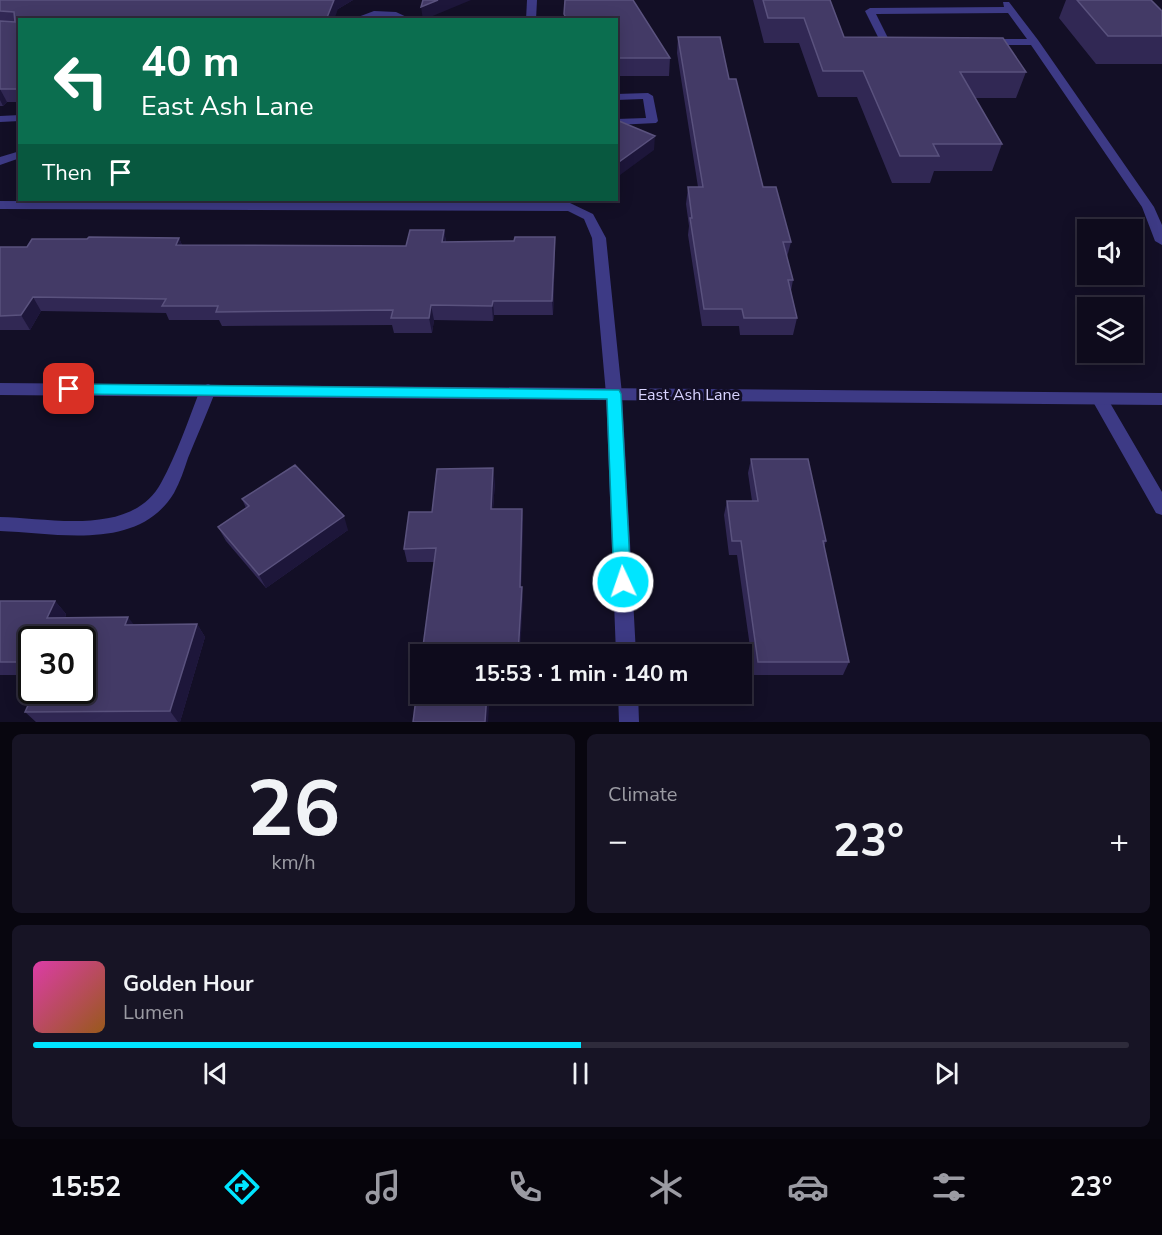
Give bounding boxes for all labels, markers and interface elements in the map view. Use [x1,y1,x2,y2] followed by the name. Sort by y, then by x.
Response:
[141,34,240,91] text: 40 m
[42,42,120,120] icon: left
[141,88,314,125] text: East Ash Lane
[104,156,137,189] icon: arrive
[42,158,92,188] text: Then
[1077,219,1143,363] map controls
[1077,219,1143,285] button: sound
[1077,297,1143,363] button: layers
[43,363,94,414] pin
[52,372,85,405] icon: arrive
[638,384,740,406] street label: East Ash Lane
[591,550,655,614] position arrow
[18,626,96,704] speed limit sign: 30
[474,659,688,689] text: 15:53 · 1 min · 140 m
[247,756,340,863] text: 26
[608,781,677,808] text: Climate
[833,811,904,872] text: 23°
[608,819,628,864] text: −
[1109,819,1129,864] text: +
[271,849,316,876] text: km/h
[123,969,254,999] text: Golden Hour
[123,999,184,1026] text: Lumen
[199,1057,232,1090] icon: previous
[564,1057,597,1090] icon: pause
[930,1057,963,1090] icon: next
[221,1166,263,1208] icon: directions
[362,1166,404,1208] icon: music
[504,1166,546,1208] icon: phone
[645,1166,687,1208] icon: climate
[787,1166,829,1208] icon: car
[928,1166,970,1208] icon: filters
[50,1169,121,1206] text: 15:52
[1070,1169,1112,1206] text: 23°

